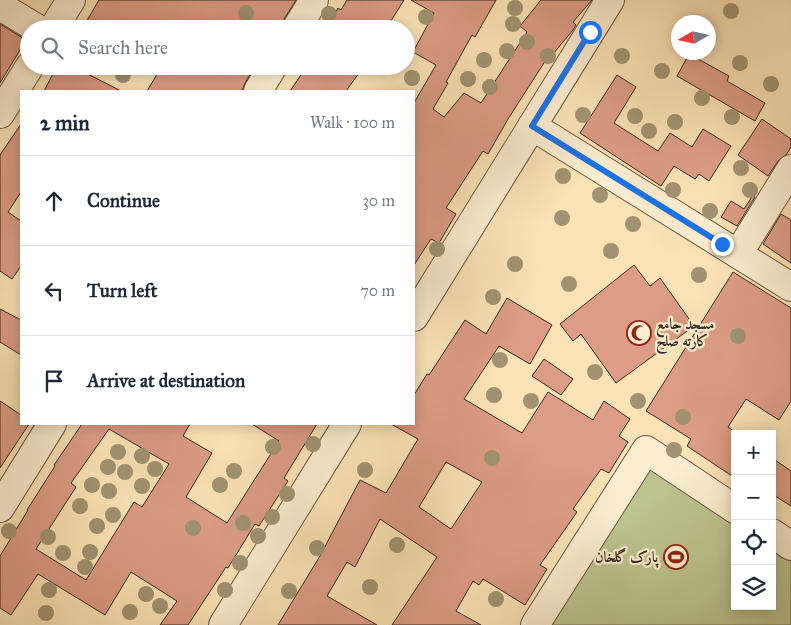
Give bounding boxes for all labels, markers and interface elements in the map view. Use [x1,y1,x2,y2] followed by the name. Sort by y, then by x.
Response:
[671,15,716,60] north arrow
[20,20,415,75] search box
[579,21,602,44] route start
[38,34,66,62] icon: search
[78,36,168,59] text: Search here
[40,110,90,136] text: 2 min
[310,113,395,132] text: Walk · 100 m
[40,187,68,215] icon: ahead
[87,189,160,212] text: Continue
[362,191,395,210] text: 30 m
[711,233,734,256] route end
[40,277,68,305] icon: left
[87,279,157,302] text: Turn left
[360,281,395,300] text: 70 m
[656,315,715,355] place label: مسجد جامع کارته صلح
[626,320,652,346] mosque icon: مسجد جامع کارته صلح
[40,367,68,395] icon: arrive
[87,369,245,392] text: Arrive at destination
[731,430,776,610] map controls
[731,430,776,475] button: +
[731,475,776,520] button: −
[731,520,776,565] button: locate
[663,544,689,570] sports icon: پارک گلخان
[595,547,659,568] place label: پارک گلخان
[731,565,776,610] button: layers

